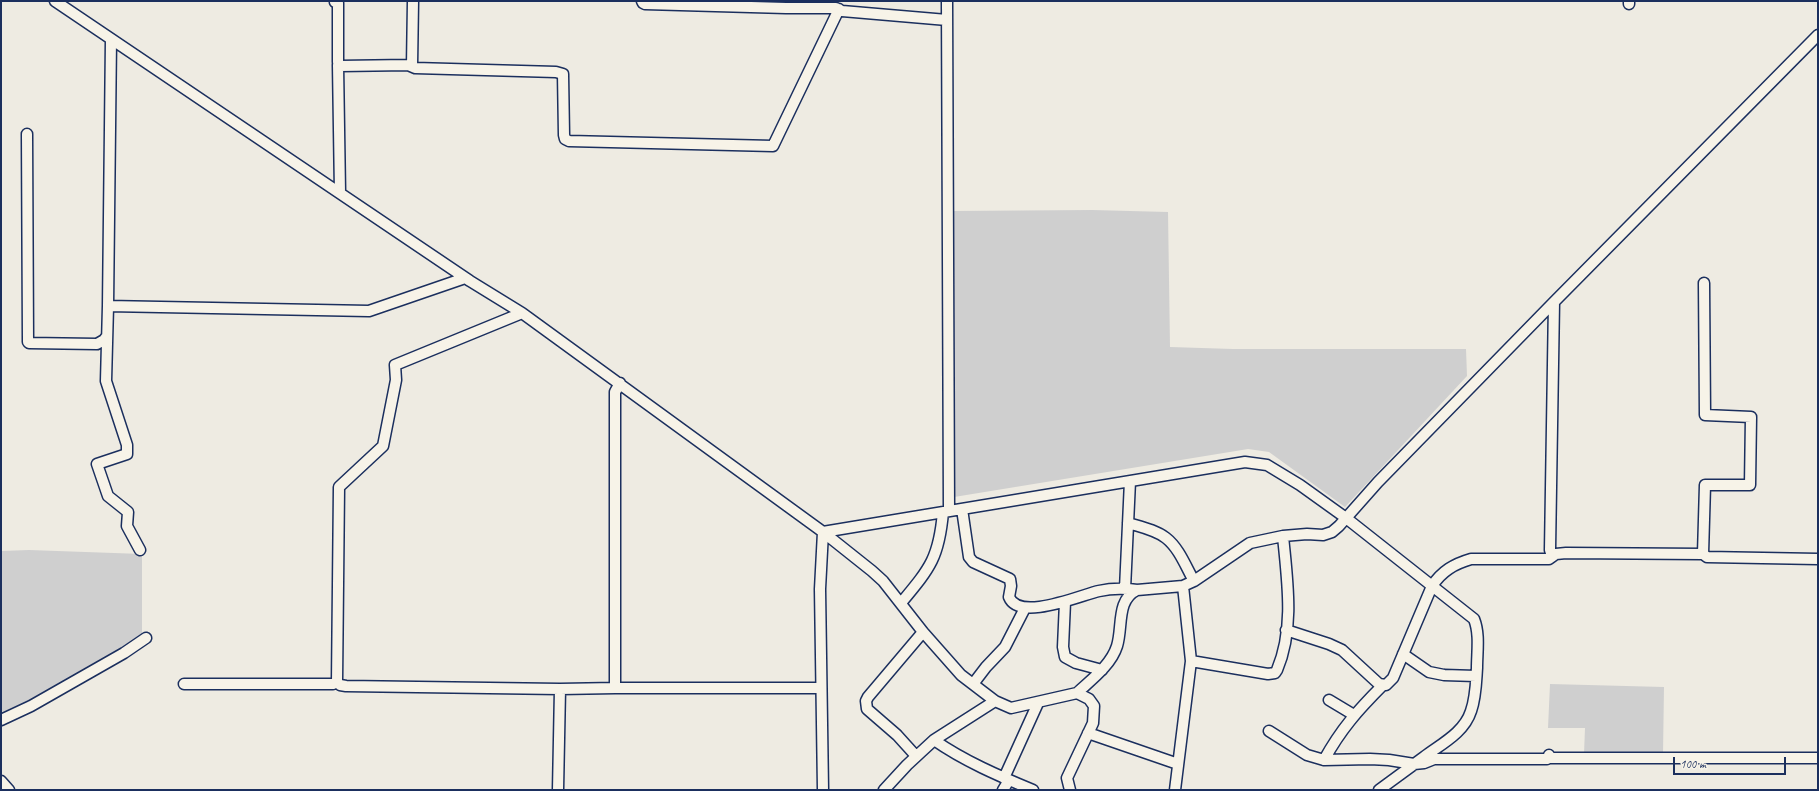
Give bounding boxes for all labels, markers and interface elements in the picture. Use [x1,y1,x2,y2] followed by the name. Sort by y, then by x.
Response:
[1675,749,1788,775] scale bar
[1680,756,1706,772] text: 100 m

